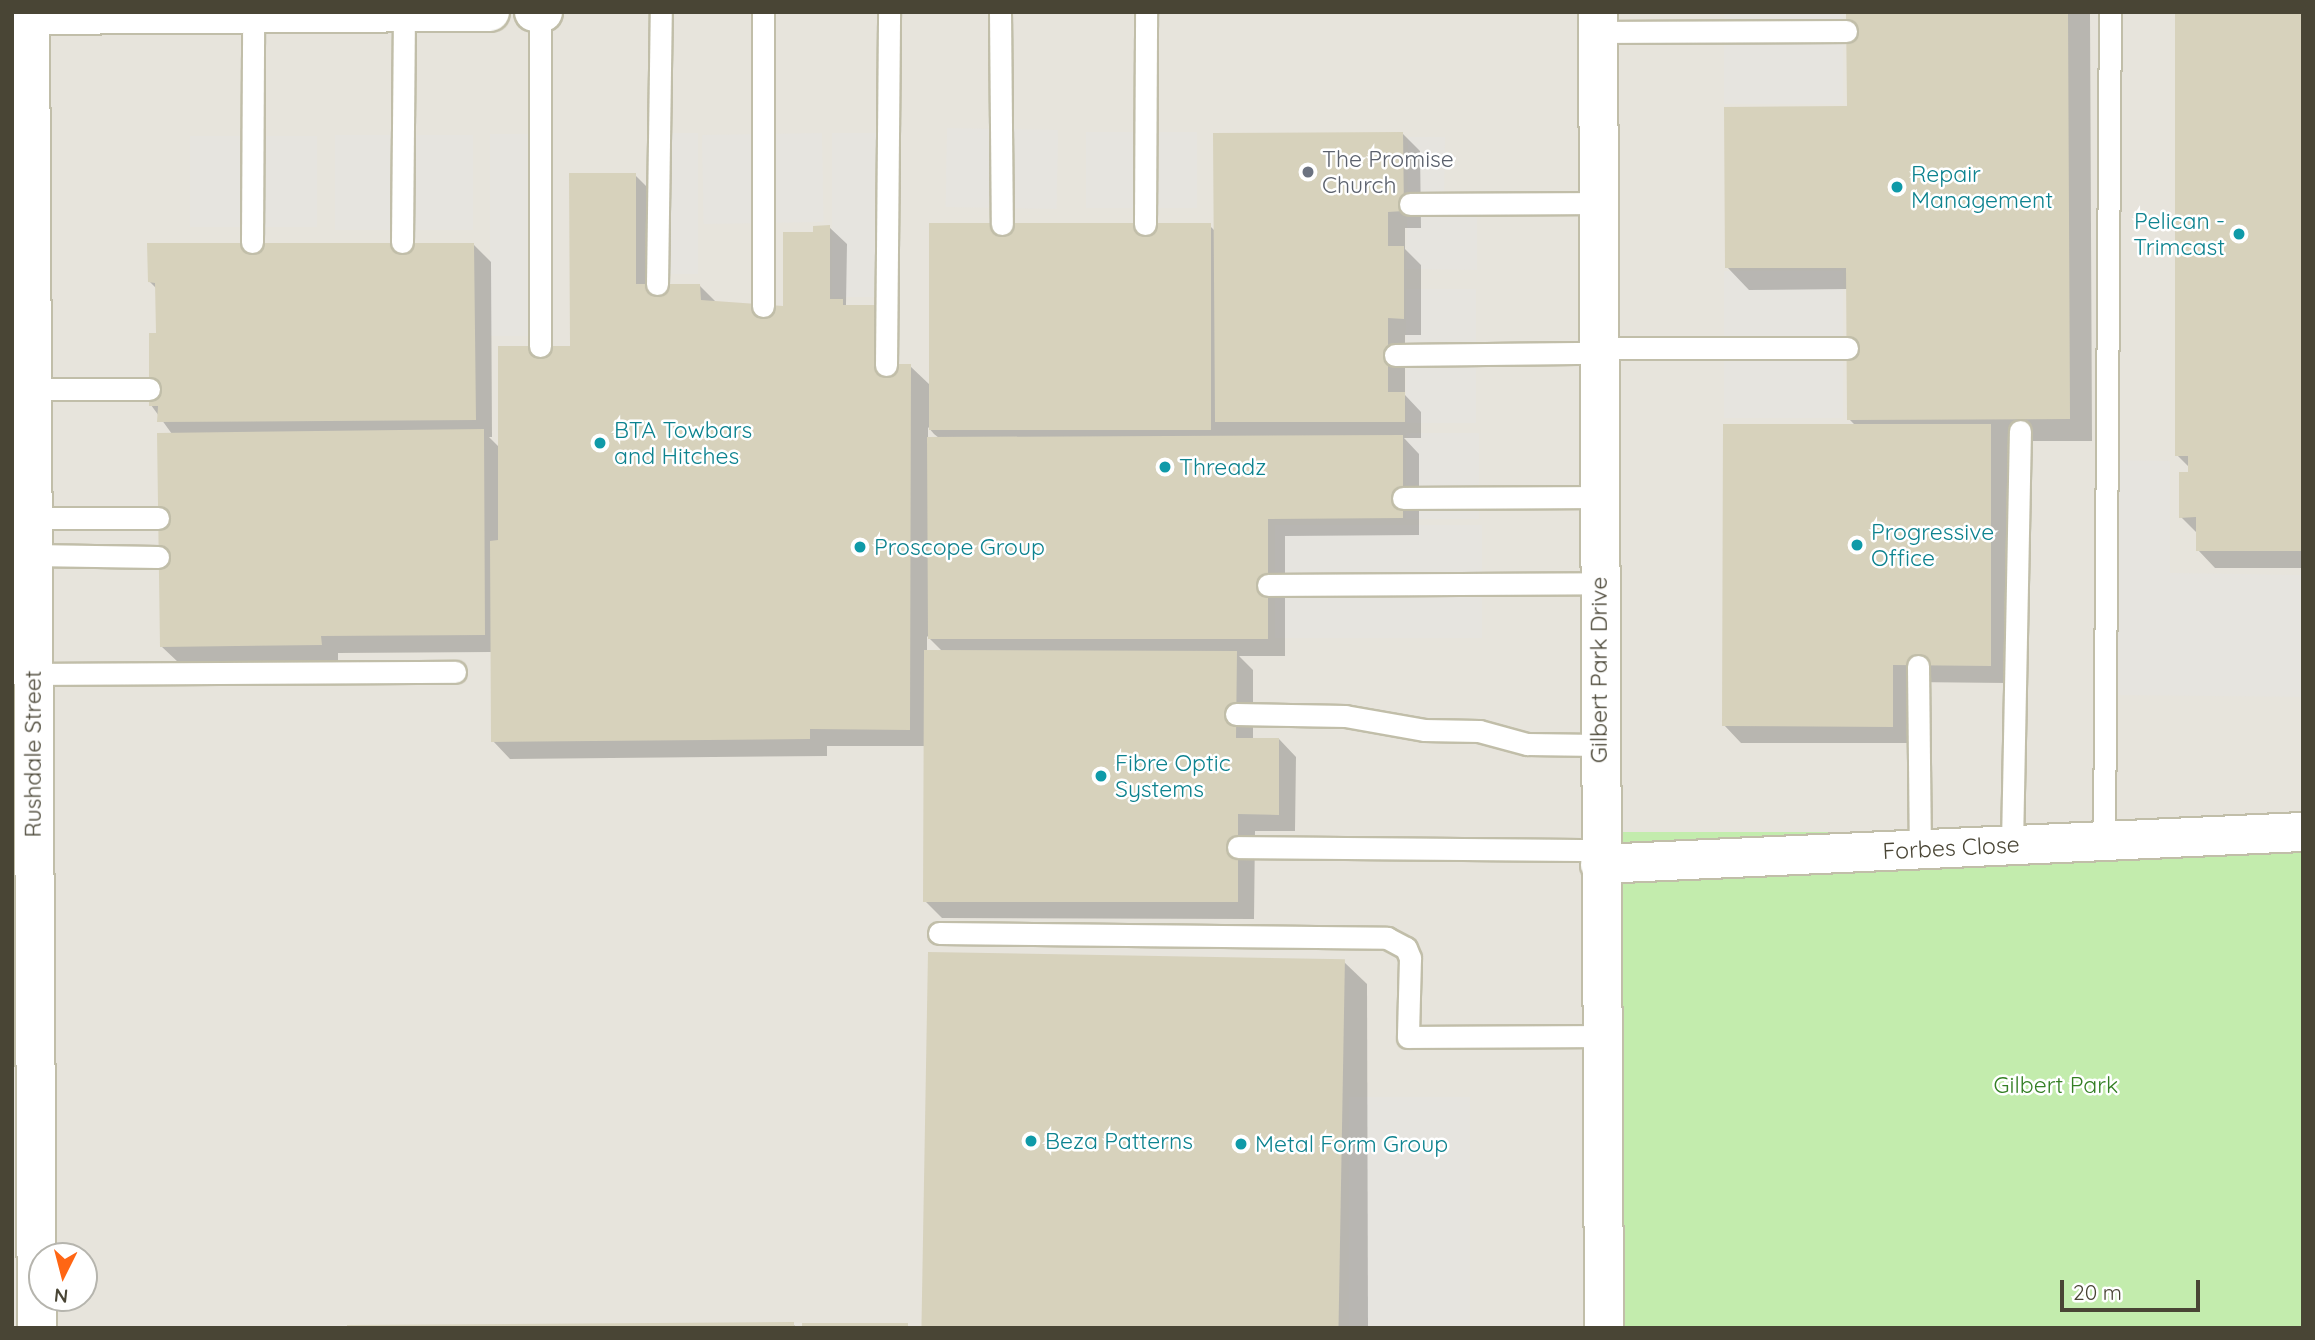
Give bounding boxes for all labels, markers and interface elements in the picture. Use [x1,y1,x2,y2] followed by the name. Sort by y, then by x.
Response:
[1322,145,1454,199] place label: The Promise Church
[1911,160,2053,214] place label: Repair Management
[1300,164,1316,180] marker: The Promise Church
[1889,179,1905,195] marker: Repair Management
[2133,207,2225,261] place label: Pelican - Trimcast
[2231,226,2247,242] marker: Pelican - Trimcast
[614,416,752,470] place label: BTA Towbars and Hitches
[592,435,608,451] marker: BTA Towbars and Hitches
[1179,453,1266,481] place label: Threadz
[1157,459,1173,475] marker: Threadz
[1871,518,1994,572] place label: Progressive Office
[874,533,1045,561] place label: Proscope Group
[1849,537,1865,553] marker: Progressive Office
[852,539,868,555] marker: Proscope Group
[1585,577,1613,763] street label: Gilbert Park Drive
[19,670,47,838] street label: Rushdale Street
[1115,749,1231,803] place label: Fibre Optic Systems
[1093,768,1109,784] marker: Fibre Optic Systems
[1882,831,2020,865] street label: Forbes Close
[1994,1071,2118,1099] park label: Gilbert Park
[1045,1127,1193,1155] place label: Beza Patterns
[1255,1130,1448,1158] place label: Metal Form Group
[1023,1133,1039,1149] marker: Beza Patterns
[1233,1136,1249,1152] marker: Metal Form Group
[28,1242,98,1312] north arrow
[2063,1266,2203,1310] scale bar
[2073,1279,2122,1305] text: 20 m
[53,1283,69,1309] text: N

